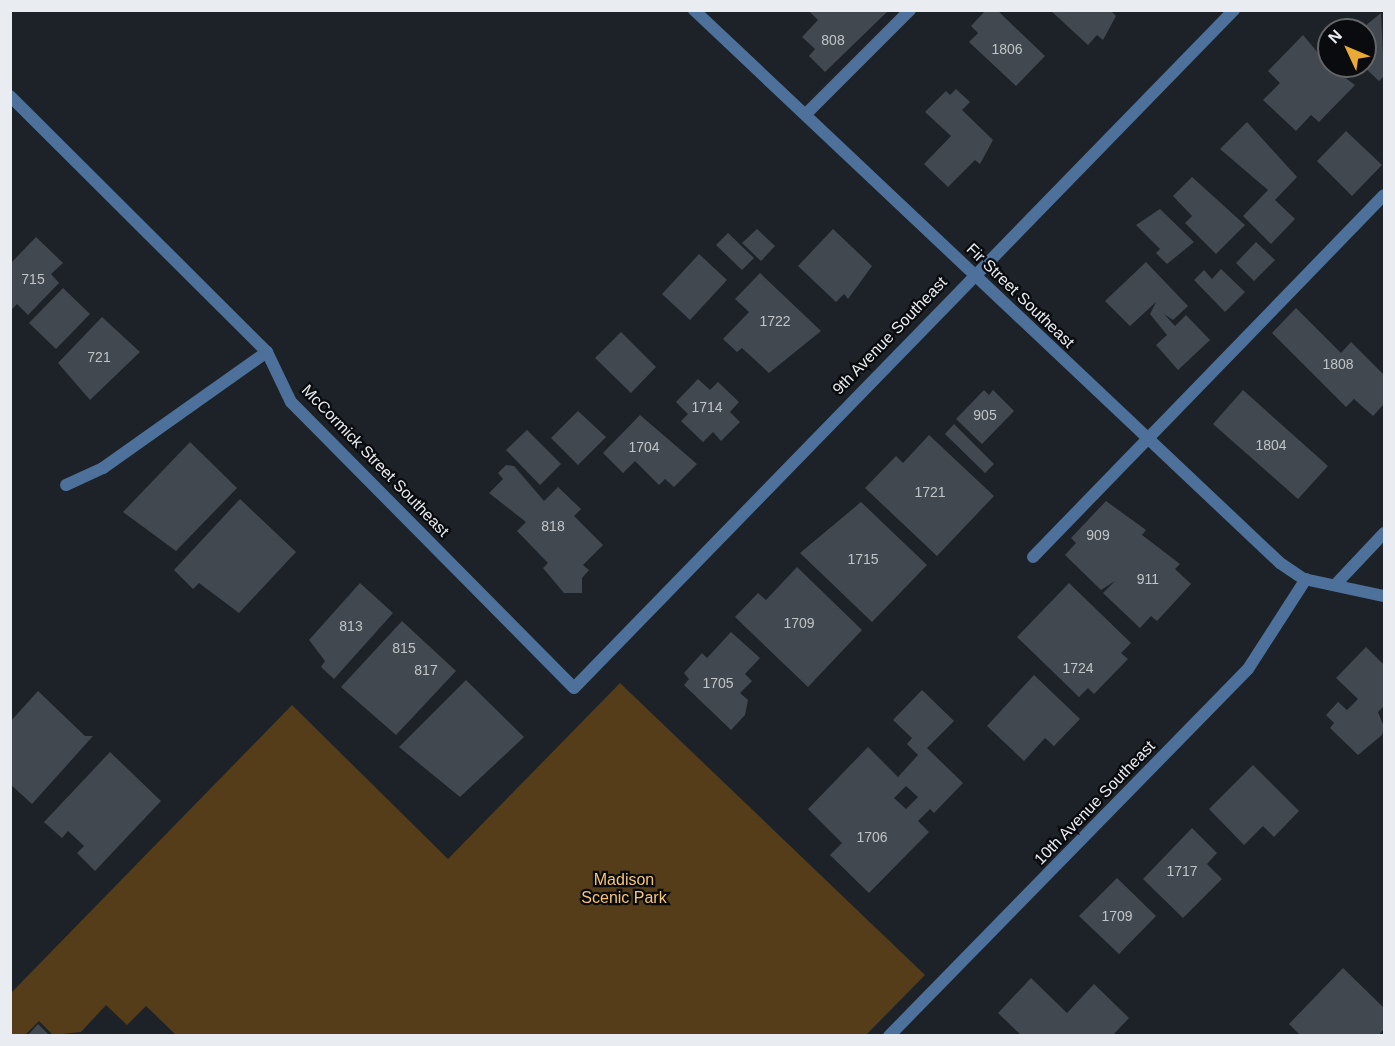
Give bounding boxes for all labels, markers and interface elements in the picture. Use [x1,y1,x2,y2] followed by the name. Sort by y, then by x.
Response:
[1317,18,1377,78] north arrow
[1325,26,1345,47] text: N
[821,32,845,48] house number: 808
[991,41,1023,57] house number: 1806
[962,240,1078,352] street label: Fir Street Southeast
[21,271,45,287] house number: 715
[829,273,951,399] street label: 9th Avenue Southeast
[759,313,791,329] house number: 1722
[87,349,111,365] house number: 721
[1322,356,1354,372] house number: 1808
[297,381,453,541] street label: McCormick Street Southeast
[691,399,723,415] house number: 1714
[973,407,997,423] house number: 905
[1255,437,1287,453] house number: 1804
[628,439,660,455] house number: 1704
[914,484,946,500] house number: 1721
[541,518,565,534] house number: 818
[1086,527,1110,543] house number: 909
[847,551,879,567] house number: 1715
[1137,571,1159,587] house number: 911
[783,615,815,631] house number: 1709
[339,618,363,634] house number: 813
[392,640,416,656] house number: 815
[1062,660,1094,676] house number: 1724
[414,662,438,678] house number: 817
[702,675,734,691] house number: 1705
[1030,737,1160,869] street label: 10th Avenue Southeast
[856,829,888,845] house number: 1706
[1166,863,1198,879] house number: 1717
[581,870,667,908] park label: Madison Scenic Park
[1101,908,1133,924] house number: 1709

